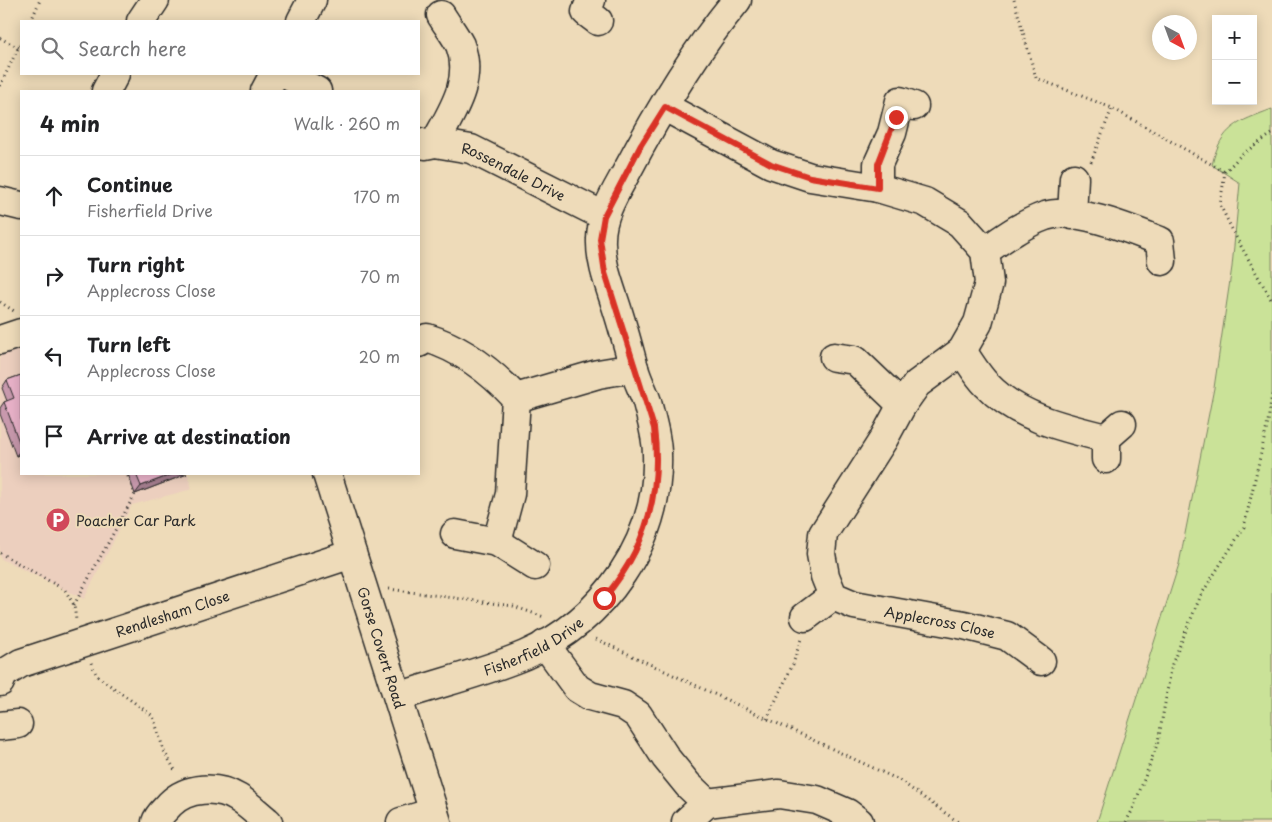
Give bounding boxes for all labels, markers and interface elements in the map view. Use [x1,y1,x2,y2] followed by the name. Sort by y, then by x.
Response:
[1152,15,1197,60] north arrow
[1212,15,1257,105] map controls
[1212,15,1257,60] button: +
[20,20,420,75] search box
[38,34,66,62] icon: search
[78,34,187,62] text: Search here
[1212,60,1257,105] button: −
[885,106,908,129] route end
[40,107,100,139] text: 4 min
[294,111,400,135] text: Walk · 260 m
[460,137,569,205] street label: Rossendale Drive
[87,170,173,198] text: Continue
[40,182,68,210] icon: ahead
[354,184,400,208] text: 170 m
[87,198,213,222] text: Fisherfield Drive
[87,250,185,278] text: Turn right
[40,262,68,290] icon: right
[360,264,400,288] text: 70 m
[87,278,216,302] text: Applecross Close
[87,330,171,358] text: Turn left
[40,342,68,370] icon: left
[359,344,400,368] text: 20 m
[87,358,216,382] text: Applecross Close
[40,422,68,450] icon: arrive
[87,422,291,450] text: Arrive at destination
[45,507,71,533] parking icon: Poacher Car Park
[76,510,196,531] place label: Poacher Car Park
[353,584,411,711] street label: Gorse Covert Road
[113,585,232,642] street label: Rendlesham Close
[593,587,616,610] route start
[883,600,998,643] street label: Applecross Close
[481,612,588,680] street label: Fisherfield Drive

